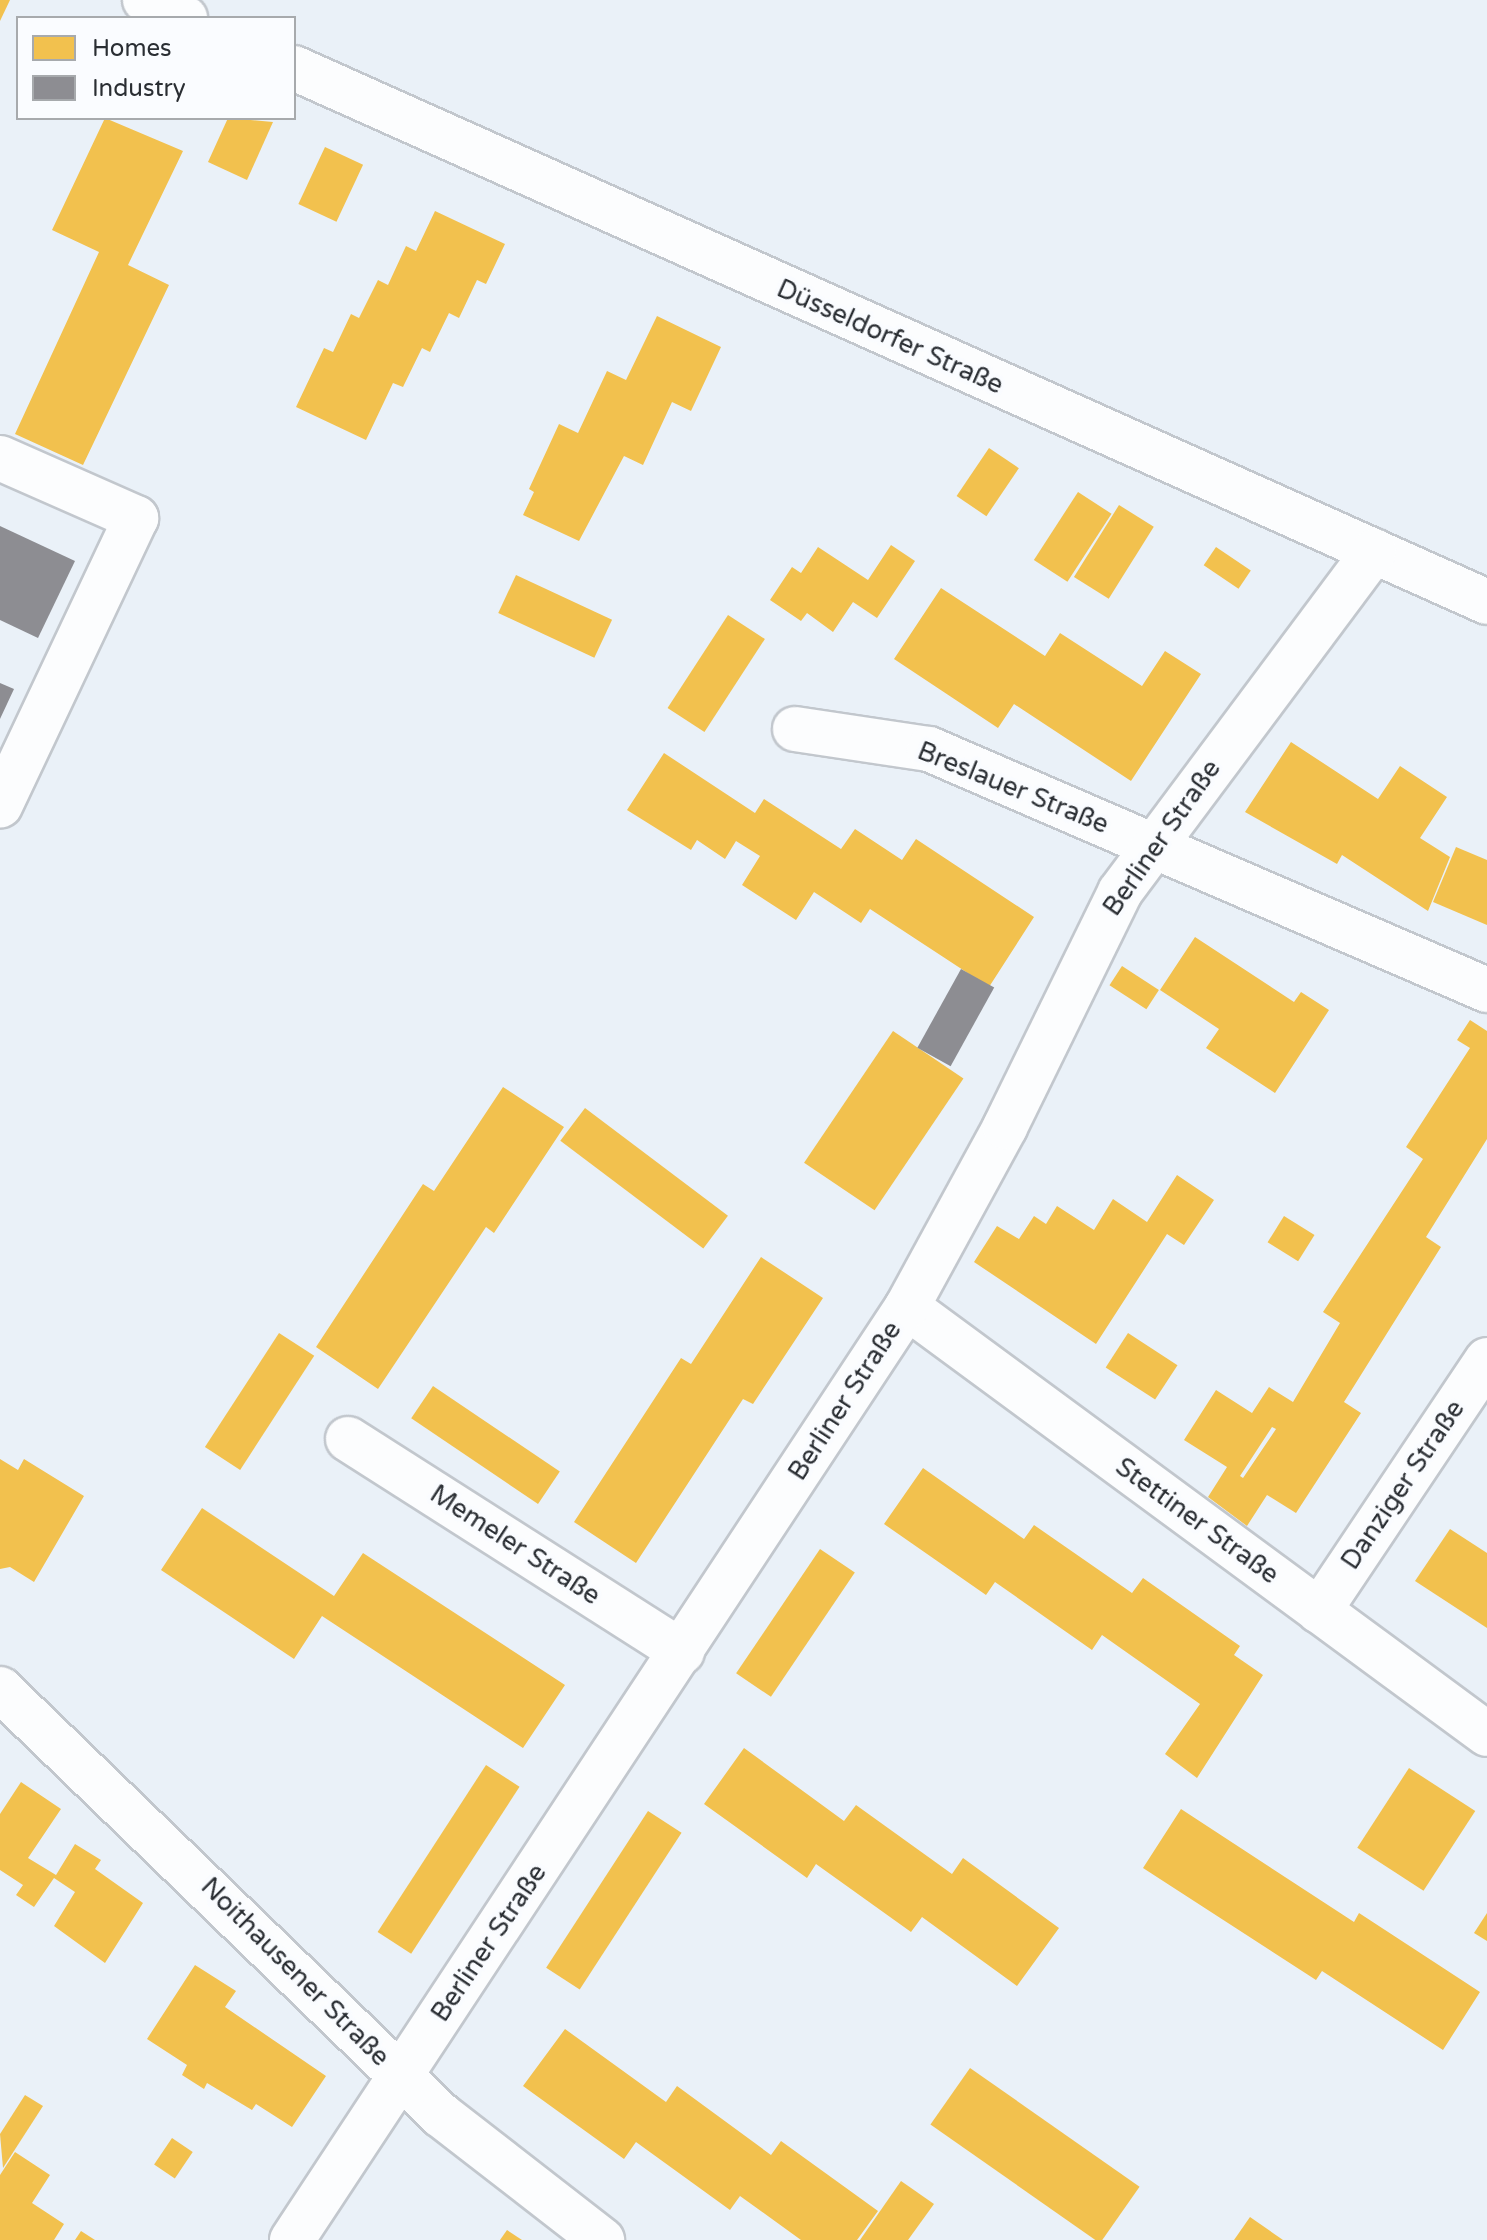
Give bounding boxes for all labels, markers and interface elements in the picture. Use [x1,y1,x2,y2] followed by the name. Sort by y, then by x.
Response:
[16,16,296,120] legend
[92,34,172,63] text: Homes
[92,74,186,103] text: Industry
[772,273,1008,401] street label: Düsseldorfer Straße
[913,735,1113,841] street label: Breslauer Straße
[1097,754,1227,922] street label: Berliner Straße
[782,1316,908,1486] street label: Berliner Straße
[1335,1394,1471,1576] street label: Danziger Straße
[1109,1451,1285,1591] street label: Stettiner Straße
[424,1478,606,1612] street label: Memeler Straße
[425,1858,553,2028] street label: Berliner Straße
[194,1871,396,2073] street label: Noithausener Straße

